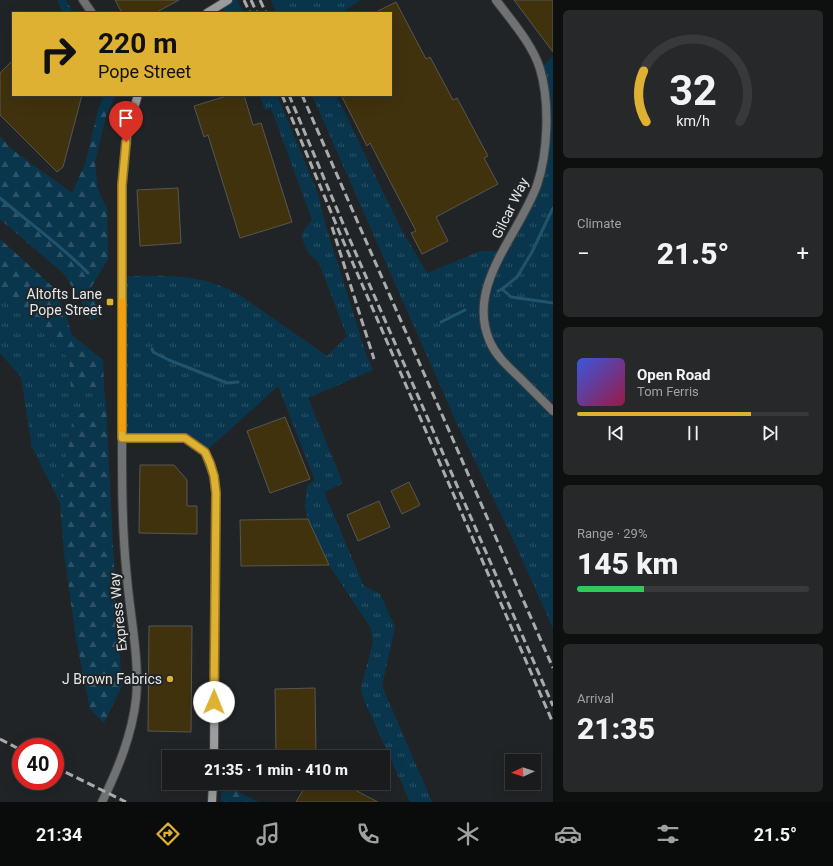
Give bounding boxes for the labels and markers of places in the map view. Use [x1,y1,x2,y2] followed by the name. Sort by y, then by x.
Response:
[109,101,143,142] pin
[27,286,102,318] place label: Altofts Lane Pope Street
[105,297,115,307] marker: Altofts Lane Pope Street
[62,671,162,687] place label: J Brown Fabrics
[165,674,175,684] marker: J Brown Fabrics

